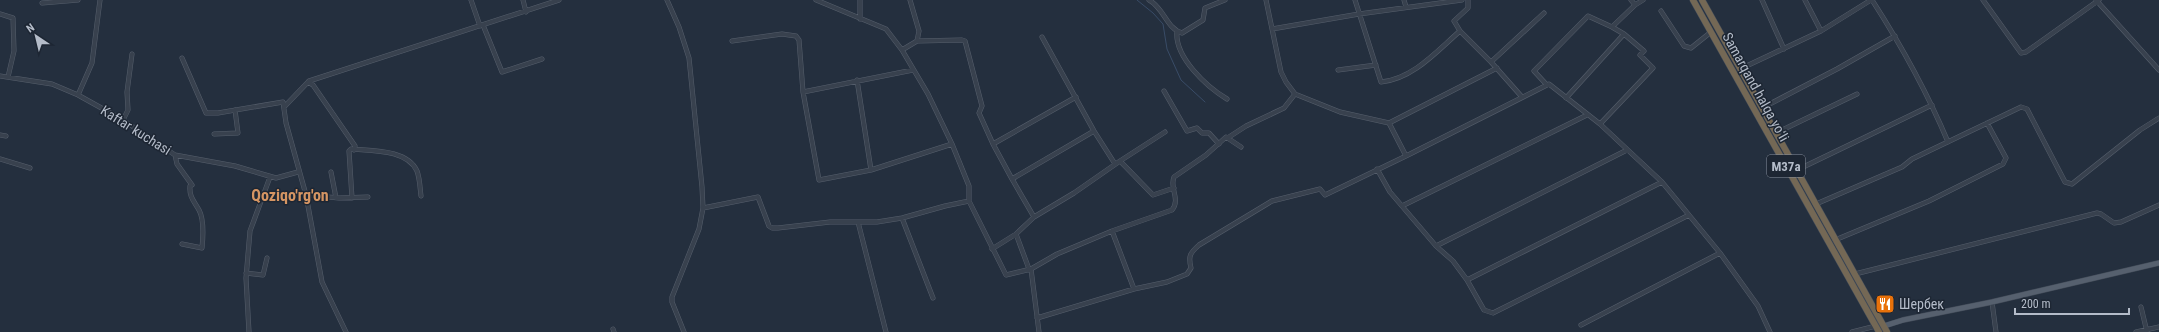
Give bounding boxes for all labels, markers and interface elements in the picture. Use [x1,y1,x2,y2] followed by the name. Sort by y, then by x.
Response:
[16,16,56,56] north arrow
[24,21,37,35] text: N
[1719,30,1793,144] street label: Samarqand halqa yoʻli
[98,102,174,158] street label: Kaftar kuchasi
[1767,155,1805,177] road number: M37a
[251,186,329,205] district label: Qoziqo'rg'on
[2015,290,2129,316] scale bar
[1874,293,1896,315] restaurant icon: Шербек
[1899,296,1944,312] place label: Шербек
[2021,297,2051,311] text: 200 m

